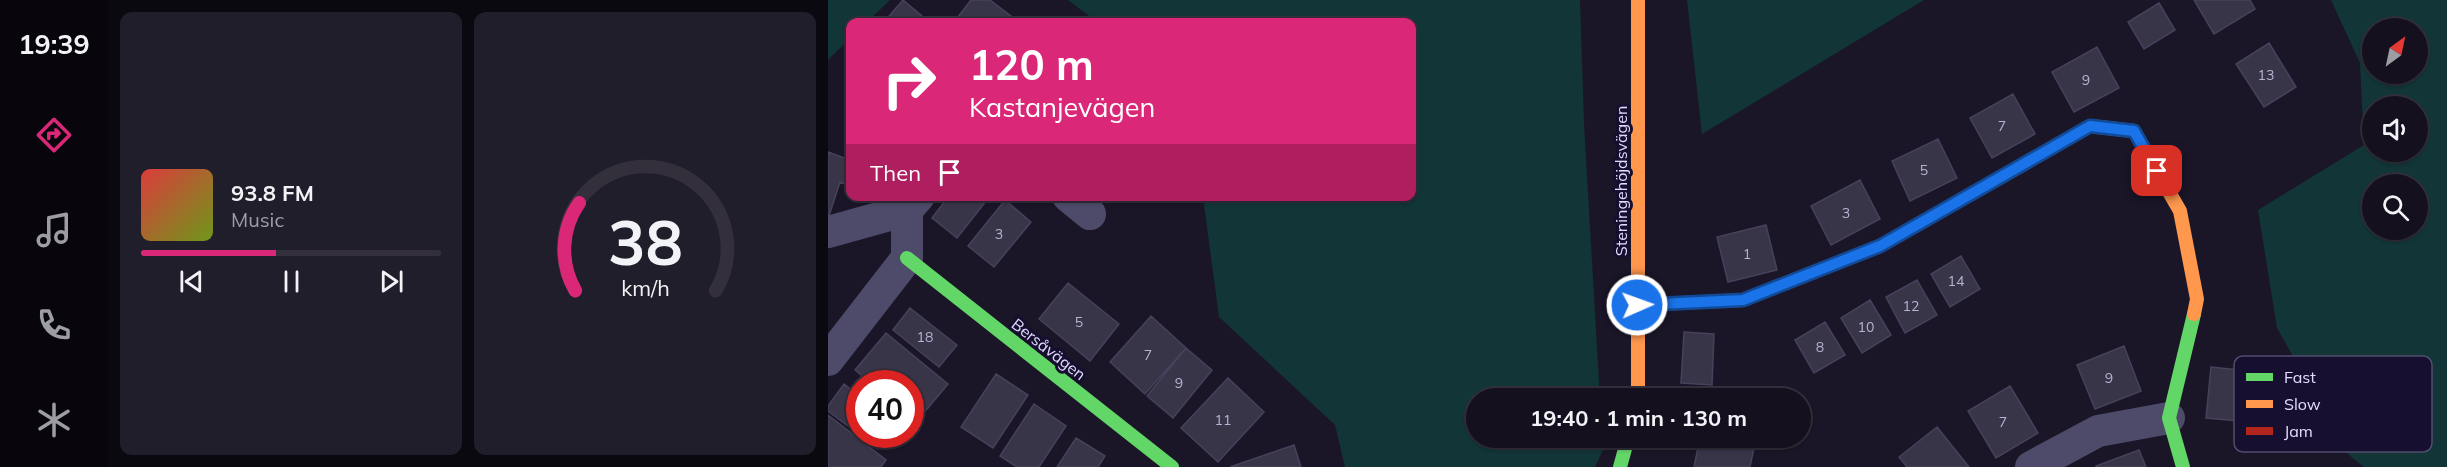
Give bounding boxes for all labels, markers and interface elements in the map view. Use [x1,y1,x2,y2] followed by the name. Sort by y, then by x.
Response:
[2362,18,2428,84] north arrow
[2362,18,2428,240] map controls
[18,27,90,61] text: 19:39
[969,38,1094,91] text: 120 m
[870,42,948,120] icon: right
[2258,66,2274,84] house number: 13
[2082,71,2090,89] house number: 9
[969,90,1155,124] text: Kastanjevägen
[2362,96,2428,162] button: sound
[1611,106,1631,256] street label: Steningehöjdsvägen
[33,114,75,156] icon: directions
[1998,117,2006,135] house number: 7
[2131,145,2182,196] pin
[2140,154,2173,187] icon: arrive
[933,156,966,189] icon: arrive
[870,159,921,187] text: Then
[1920,161,1928,179] house number: 5
[2362,174,2428,240] button: search
[231,179,314,207] text: 93.8 FM
[608,202,682,281] text: 38
[1842,204,1850,222] house number: 3
[231,207,284,232] text: Music
[33,209,75,251] icon: music
[995,225,1003,243] house number: 3
[1743,245,1751,263] house number: 1
[175,265,208,298] icon: previous
[275,265,308,298] icon: pause
[375,265,408,298] icon: next
[1948,272,1965,290] house number: 14
[1605,273,1669,337] position arrow
[621,274,669,301] text: km/h
[1903,297,1919,315] house number: 12
[33,304,75,346] icon: phone
[1075,313,1083,331] house number: 5
[1008,314,1090,384] street label: Bersåvägen
[1858,318,1874,336] house number: 10
[917,328,933,346] house number: 18
[1816,338,1824,356] house number: 8
[1144,346,1152,364] house number: 7
[2234,356,2432,452] legend
[2284,367,2316,387] text: Fast
[2105,369,2113,387] house number: 9
[846,370,924,448] speed limit sign: 40
[1175,374,1183,392] house number: 9
[2284,394,2321,414] text: Slow
[33,399,75,441] icon: climate
[1530,404,1747,432] text: 19:40 · 1 min · 130 m
[1215,411,1231,429] house number: 11
[1999,413,2007,431] house number: 7
[2284,421,2313,441] text: Jam

